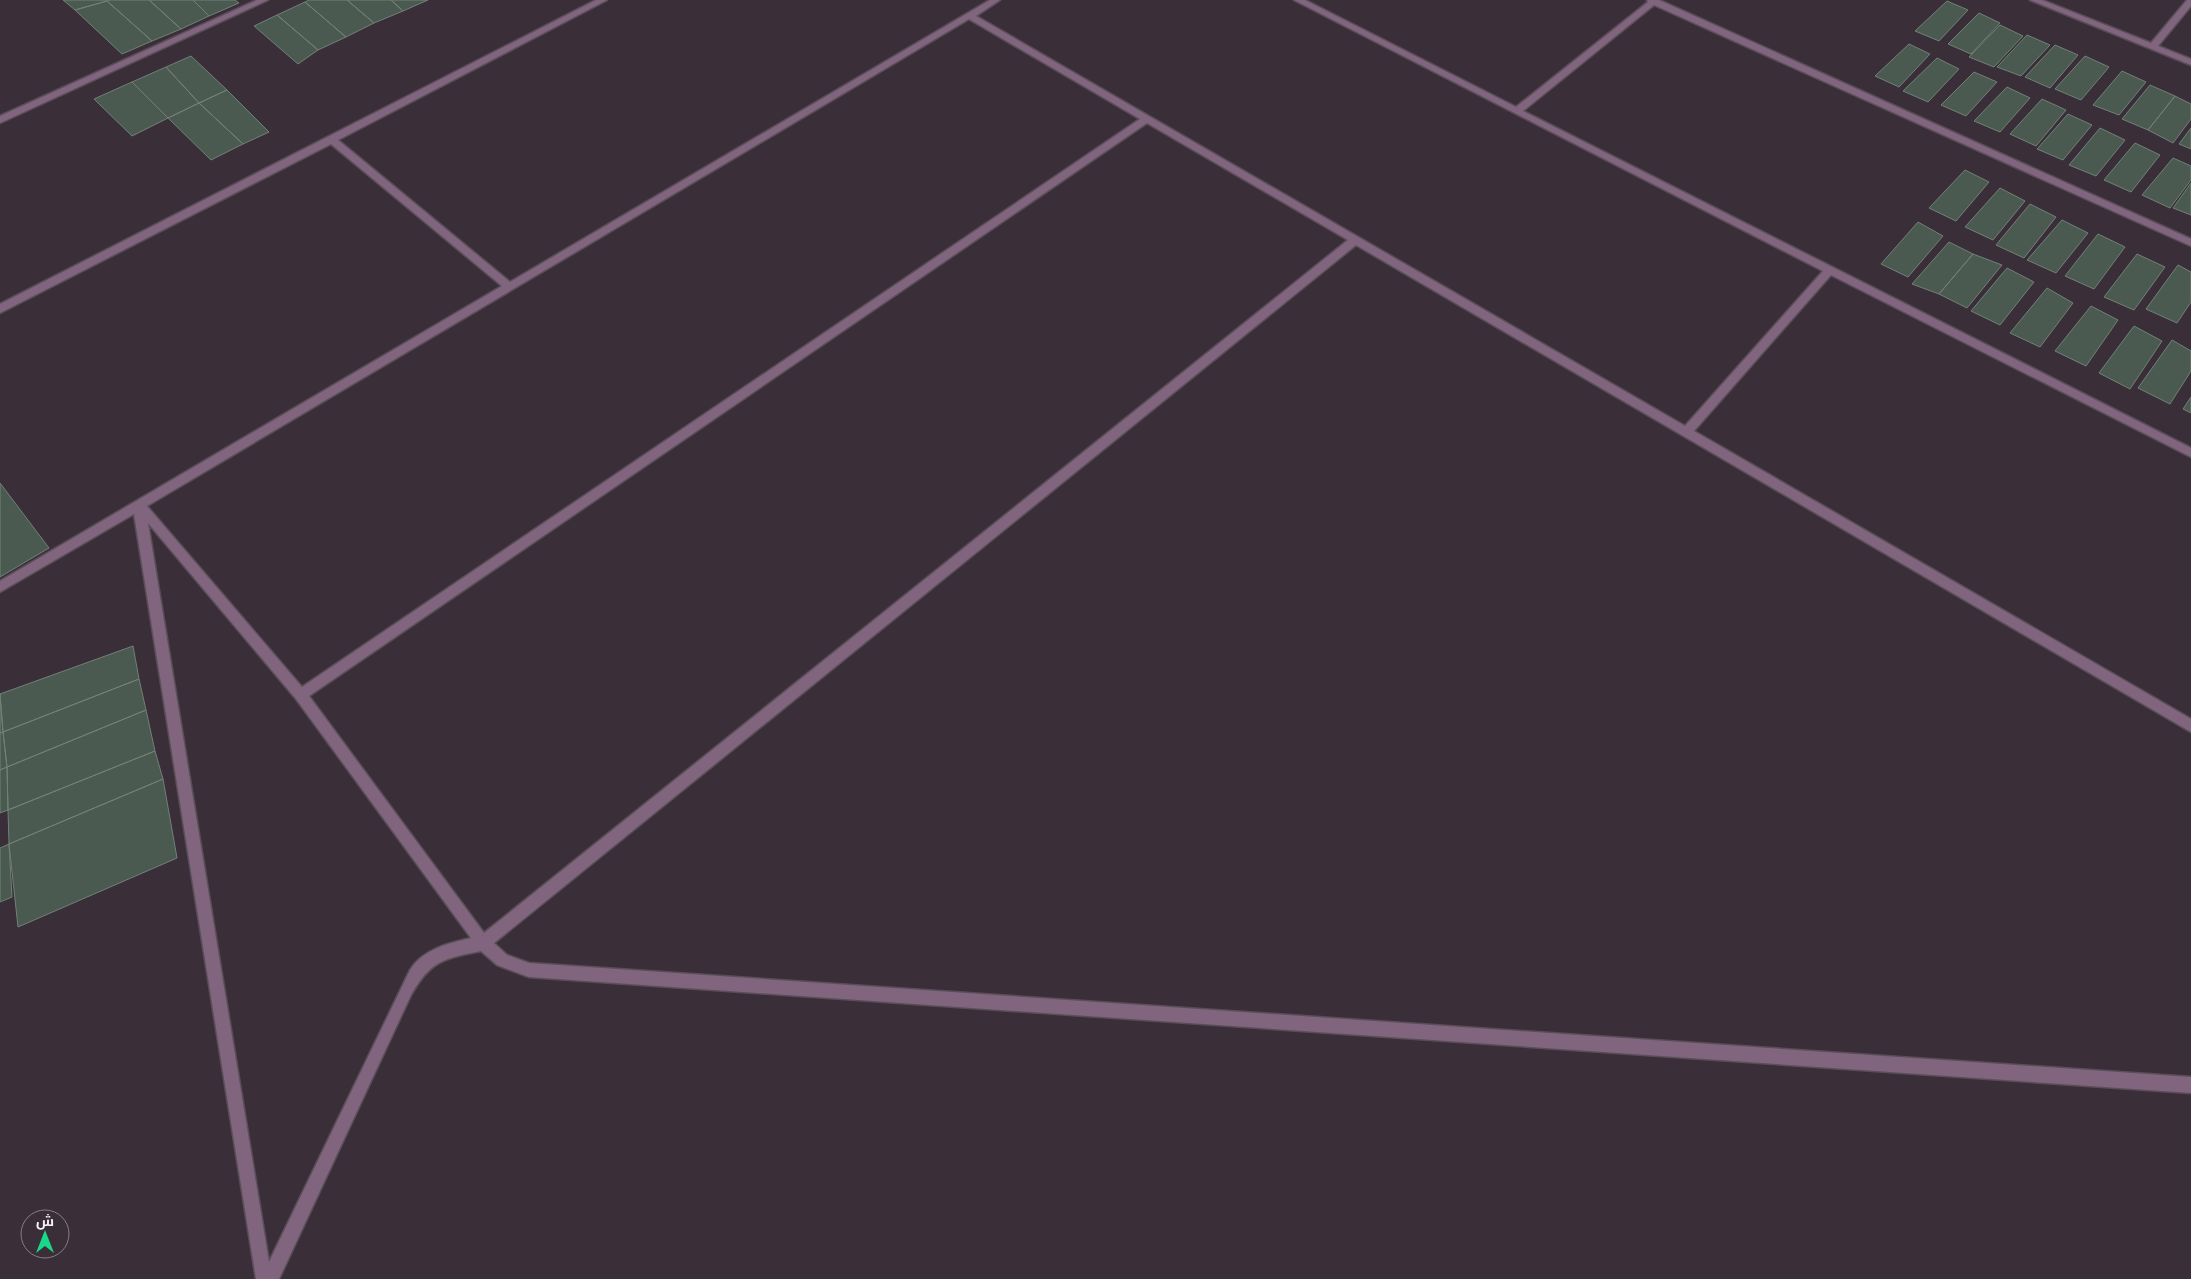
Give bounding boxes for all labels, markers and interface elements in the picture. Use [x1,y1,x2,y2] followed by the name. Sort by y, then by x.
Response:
[20,1209,70,1259] north arrow
[36,1213,54,1230] text: ش

